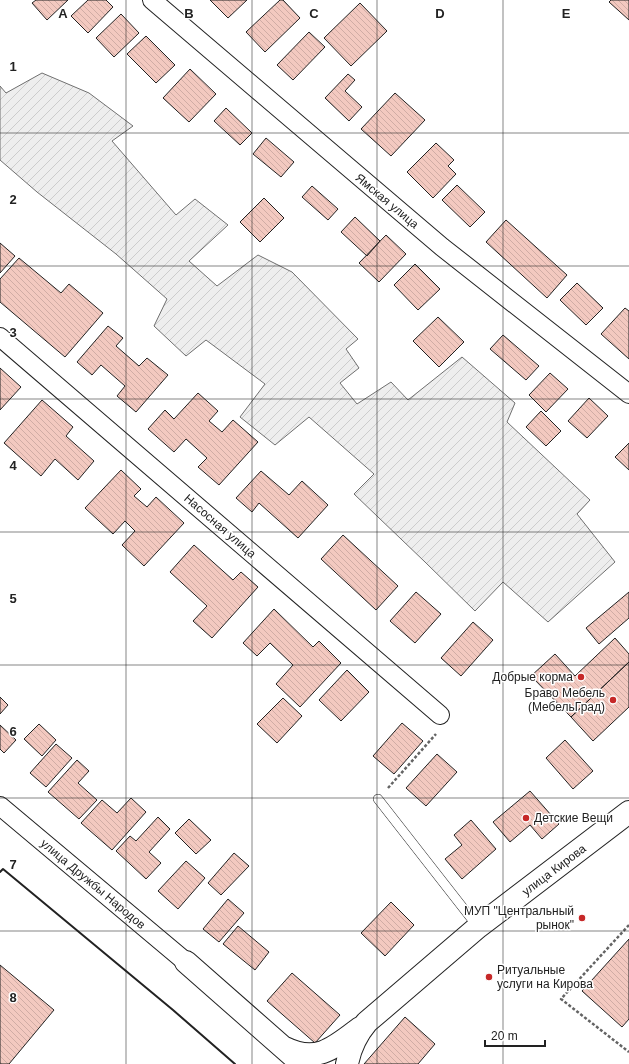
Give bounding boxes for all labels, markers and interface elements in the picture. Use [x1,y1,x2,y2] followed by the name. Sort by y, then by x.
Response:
[58,6,68,21] text: A
[184,6,194,21] text: B
[309,6,319,21] text: C
[435,6,445,21] text: D
[562,6,571,21] text: E
[9,59,17,74] text: 1
[353,171,422,232] street label: Ямская улица
[9,192,17,207] text: 2
[9,325,17,340] text: 3
[9,458,17,473] text: 4
[181,491,259,561] street label: Насосная улица
[9,591,17,606] text: 5
[492,670,573,684] place label: Добрые корма
[576,672,586,682] marker: Добрые корма
[525,686,605,714] place label: Браво Мебель (МебельГрад)
[608,695,618,705] marker: Браво Мебель (МебельГрад)
[9,724,17,739] text: 6
[534,811,613,825] place label: Детские Вещи
[521,813,531,823] marker: Детские Вещи
[38,836,148,932] street label: улица Дружбы Народов
[519,841,589,899] street label: улица Кирова
[9,857,17,872] text: 7
[464,904,574,932] place label: МУП "Центральный рынок"
[577,913,587,923] marker: МУП "Центральный рынок"
[497,963,593,991] place label: Ритуальные услуги на Кирова
[484,972,494,982] marker: Ритуальные услуги на Кирова
[9,990,17,1005] text: 8
[485,1022,545,1048] scale bar
[491,1029,518,1043] text: 20 m

